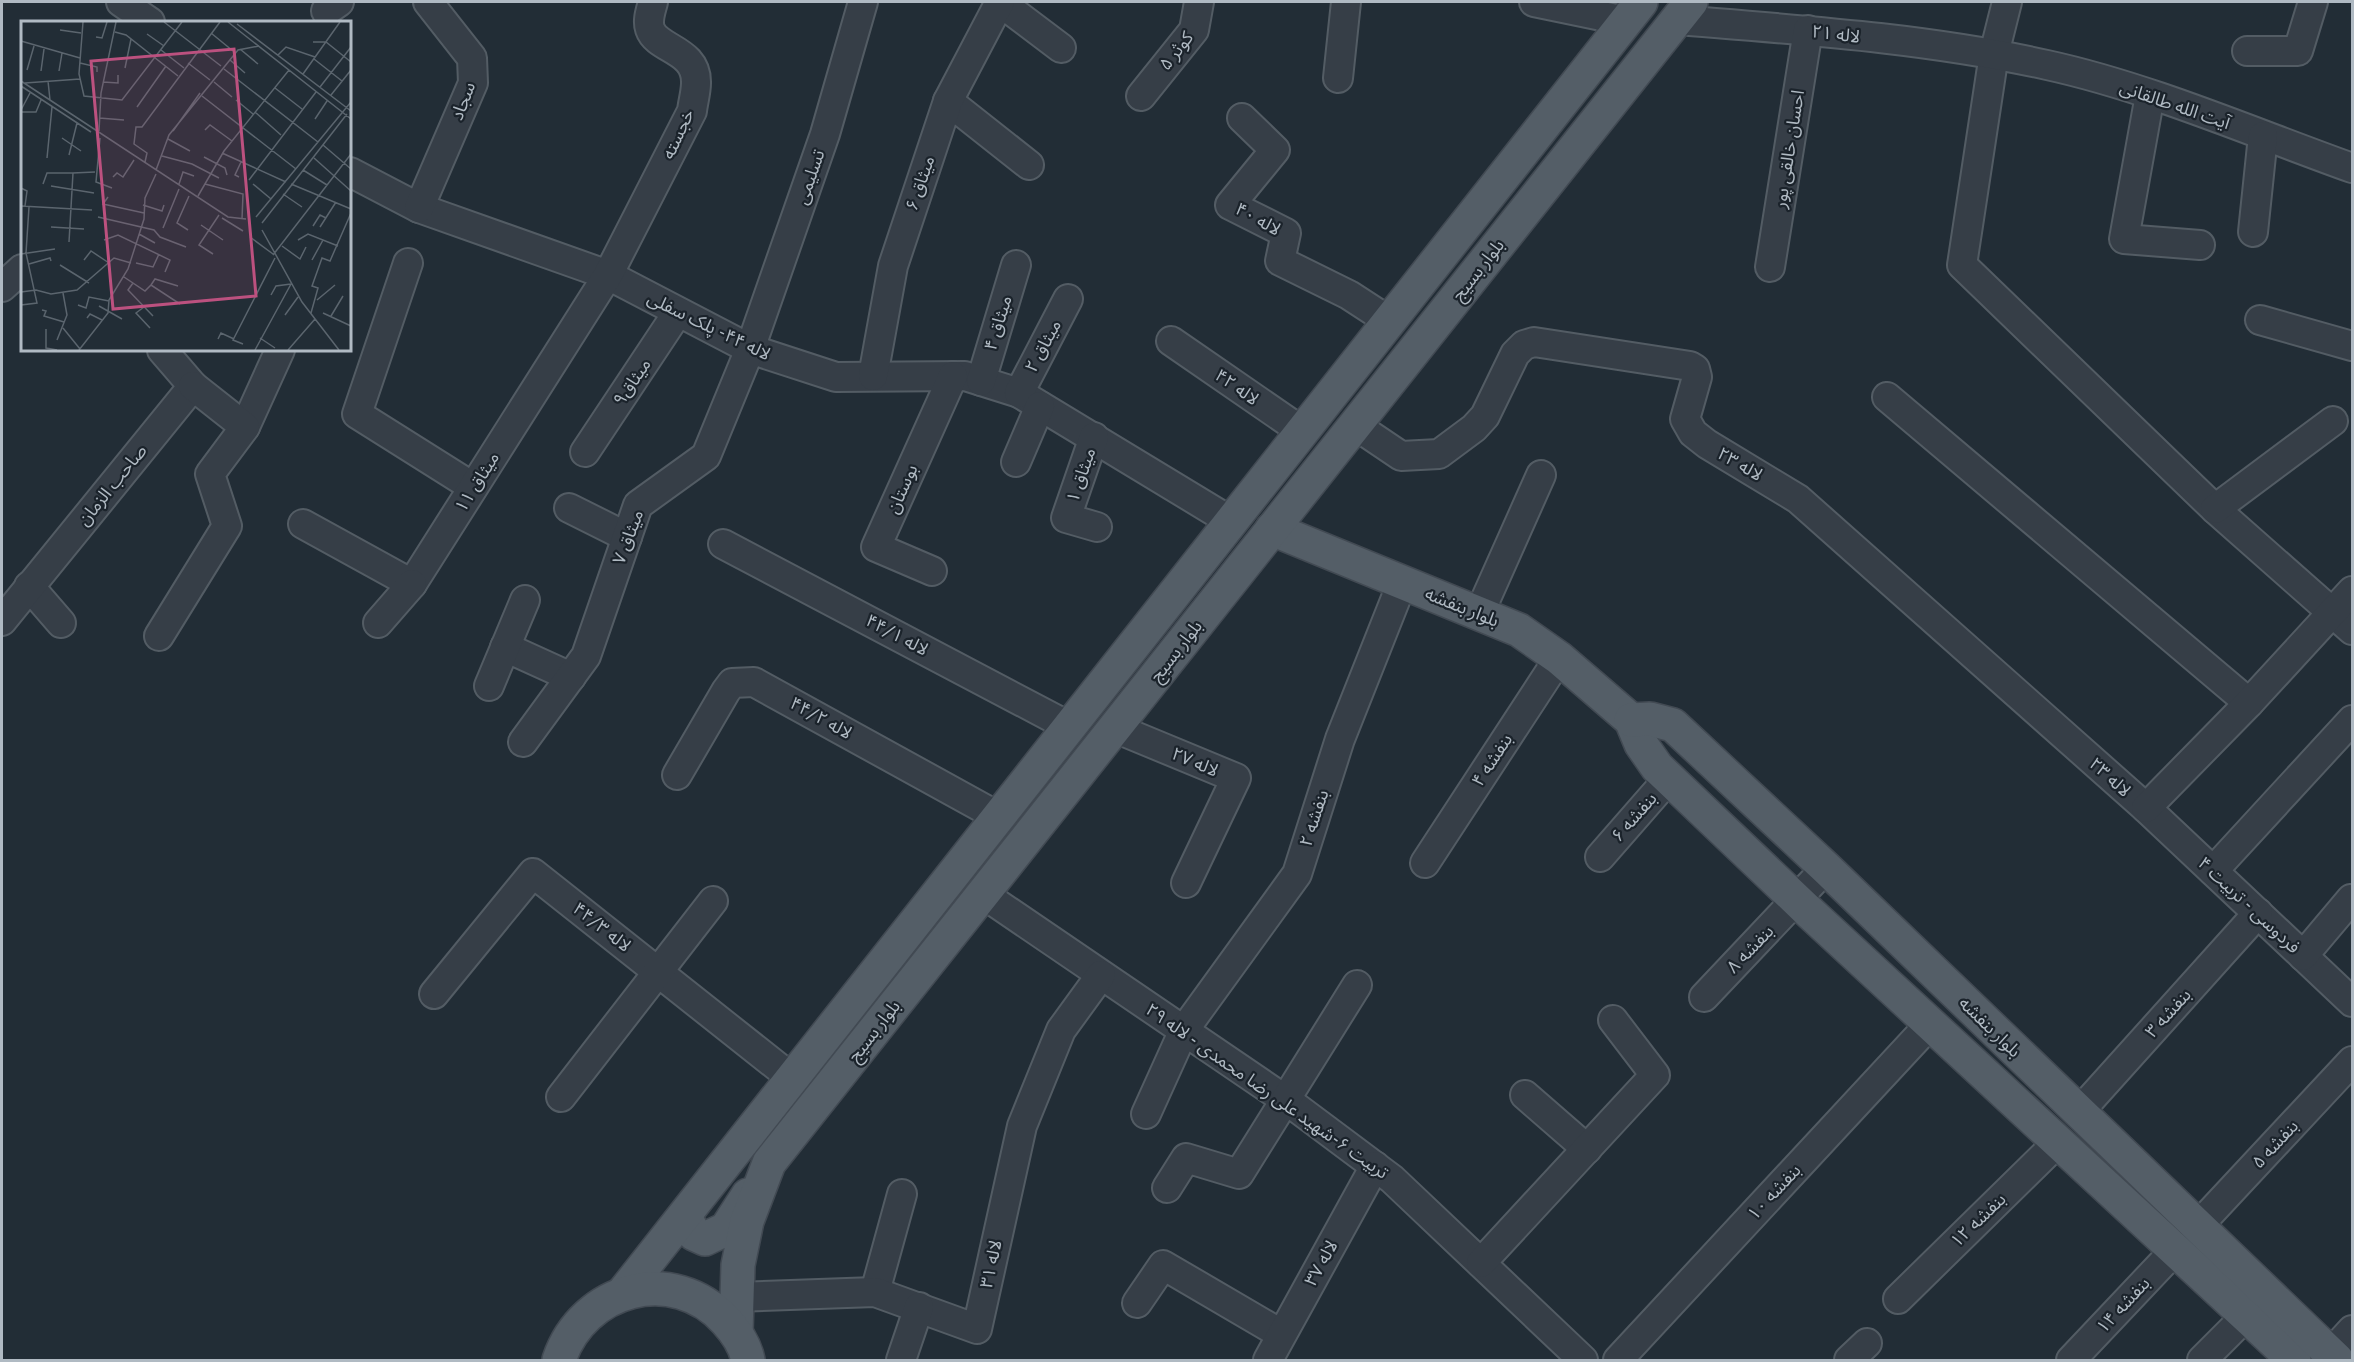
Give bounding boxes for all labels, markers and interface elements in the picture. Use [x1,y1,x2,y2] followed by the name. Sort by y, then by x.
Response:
[21,21,351,351] inset map
[1810,21,1861,50] street label: لاله ۲۱
[1155,27,1200,76] street label: کوثر ۵
[2116,77,2233,136] street label: آیت الله طالقانی
[447,79,482,124] street label: سجاد
[1770,88,1811,211] street label: احسان خالقی پور
[658,106,701,163] street label: خجسته
[791,147,831,208] street label: تسلیمی
[901,153,942,214] street label: میثاق ۶
[1230,198,1284,242] street label: لاله ۴۰
[1448,235,1511,307] street label: بلوار بسیج
[643,288,774,367] street label: لاله ۴۴- پلک سفلی
[980,293,1019,354] street label: میثاق ۴
[1021,316,1068,377] street label: میثاق ۲
[609,355,657,411] street label: میثاق۹
[1210,365,1263,412] street label: لاله ۴۲
[73,440,153,531] street label: صاحب الزمان
[1712,443,1766,487] street label: لاله ۲۳
[1062,445,1103,506] street label: میثاق ۱
[451,448,506,517] street label: میثاق ۱۱
[882,461,924,518] street label: بوستان
[609,507,650,568] street label: میثاق ۷
[1421,583,1502,634] street label: بلوار بنفشه
[861,610,932,662] street label: لاله ۴۴/۱
[1146,616,1209,688] street label: بلوار بسیج
[785,693,856,746] street label: لاله ۴۴/۲
[1468,730,1519,792] street label: بنفشه ۴
[1167,743,1221,783] street label: لاله ۲۷
[2083,753,2135,803] street label: لاله ۲۳
[1295,787,1335,850] street label: بنفشه ۲
[1607,788,1663,848] street label: بنفشه ۶
[2192,853,2304,960] street label: فردوسی - تربیت ۴
[567,898,635,958] street label: لاله ۴۴/۳
[1722,921,1780,979] street label: بنفشه ۸
[2141,985,2197,1043] street label: بنفشه ۳
[1953,993,2025,1063] street label: بلوار بنفشه
[844,996,907,1068] street label: بلوار بسیج
[1140,999,1392,1185] street label: تربیت ۶-شهید علی رضا محمدی - لاله ۲۹
[2248,1116,2304,1174] street label: بنفشه ۵
[1743,1160,1807,1226] street label: بنفشه ۱۰
[1946,1189,2012,1253] street label: بنفشه ۱۲
[1300,1237,1344,1291] street label: لاله ۳۷
[976,1238,1009,1291] street label: لاله ۳۱
[2092,1273,2156,1339] street label: بنفشه ۱۴

